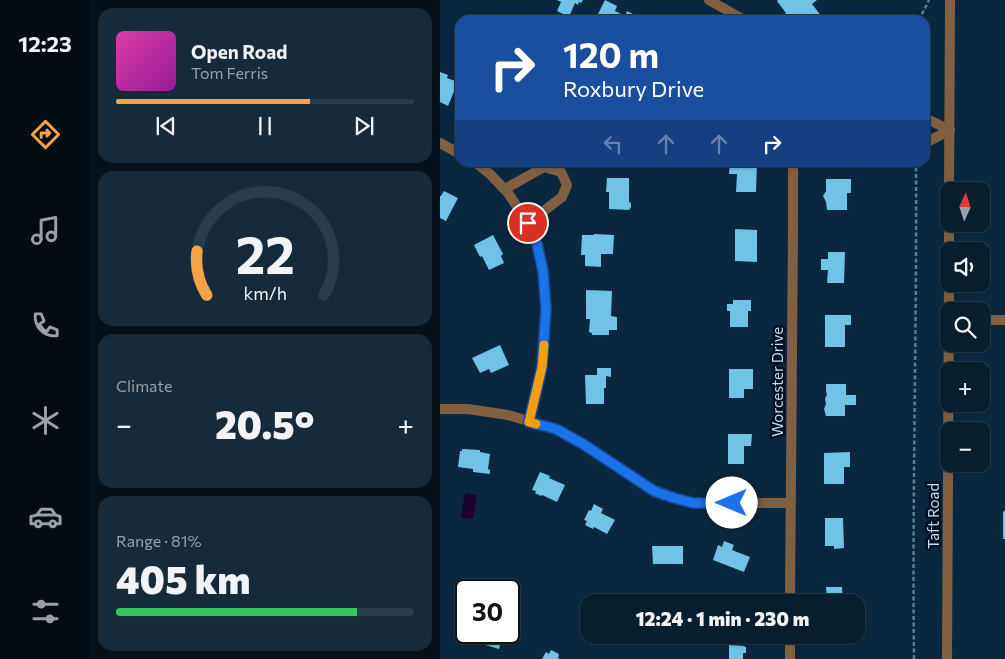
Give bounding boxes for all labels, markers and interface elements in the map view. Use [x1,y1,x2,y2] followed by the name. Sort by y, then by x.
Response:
[18,30,72,57] text: 12:23
[563,32,659,75] text: 120 m
[480,35,545,100] icon: right
[191,40,287,63] text: Open Road
[191,63,268,82] text: Tom Ferris
[563,75,704,102] text: Roxbury Drive
[152,112,180,140] icon: previous
[251,112,279,140] icon: pause
[350,112,378,140] icon: next
[28,117,63,152] icon: directions
[599,130,627,158] icon: left
[652,130,680,158] icon: ahead
[705,130,733,158] icon: ahead
[758,130,786,158] icon: right
[940,182,990,232] north arrow
[940,182,990,472] map controls
[507,202,549,244] pin
[514,209,542,237] icon: arrive
[28,213,63,248] icon: music
[235,221,295,285] text: 22
[940,242,990,292] button: sound
[243,282,287,304] text: km/h
[940,302,990,352] button: search
[28,308,63,343] icon: phone
[768,327,786,437] street label: Worcester Drive
[940,362,990,412] button: +
[116,376,172,395] text: Climate
[215,400,315,447] text: 20.5°
[28,403,63,438] icon: climate
[116,407,132,441] text: −
[398,407,414,441] text: +
[940,422,990,472] button: −
[705,476,757,528] position arrow
[924,483,942,549] street label: Taft Road
[28,499,63,534] icon: car
[116,531,202,550] text: Range · 81%
[116,555,250,602] text: 405 km
[455,579,520,644] speed limit sign: 30
[28,594,63,629] icon: filters
[636,607,809,630] text: 12:24 · 1 min · 230 m

